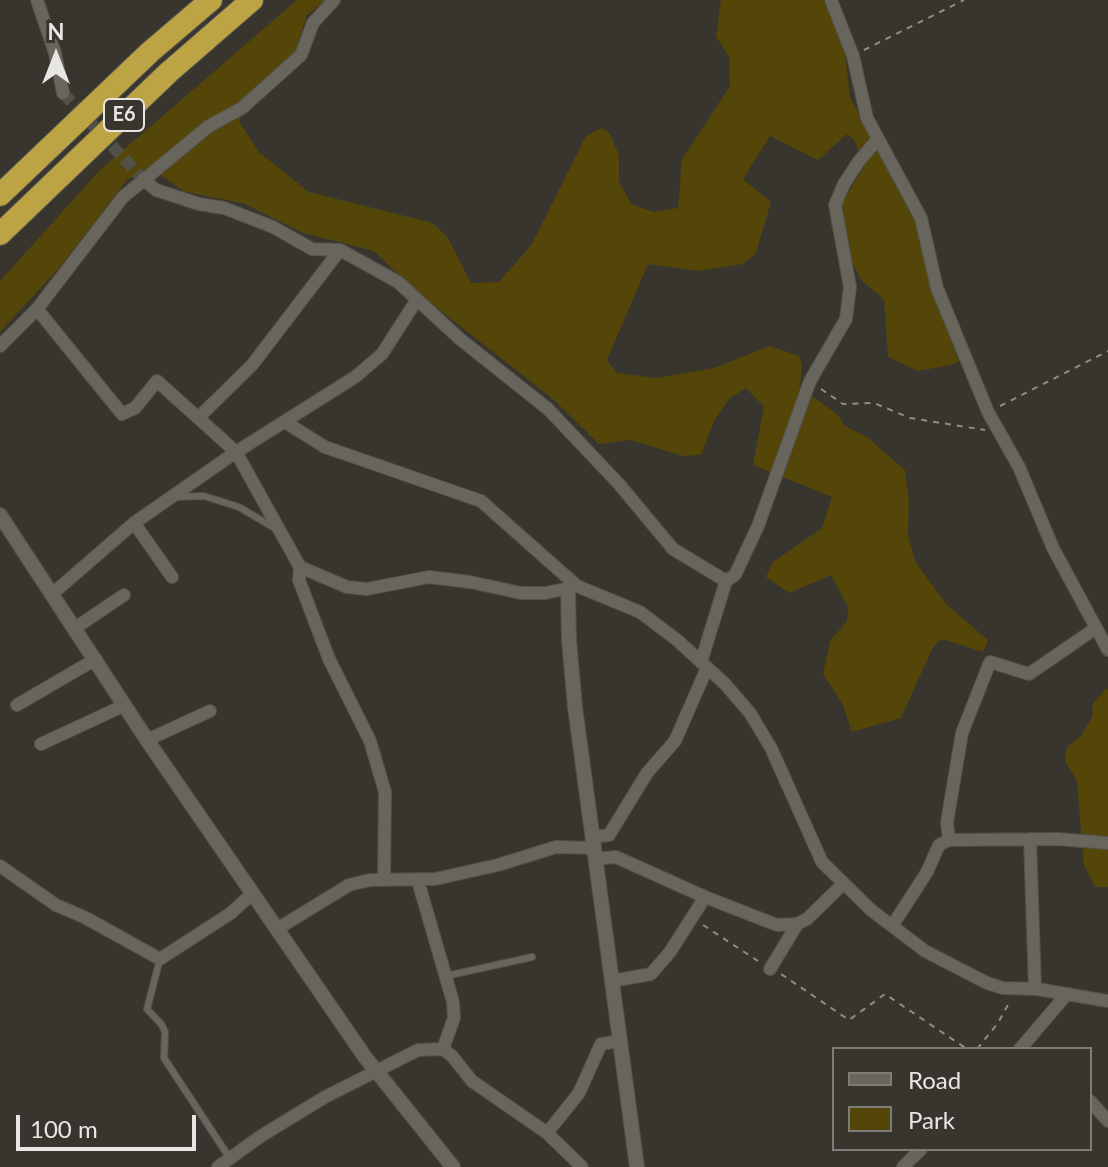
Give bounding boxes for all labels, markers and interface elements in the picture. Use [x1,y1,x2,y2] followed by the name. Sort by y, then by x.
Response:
[16,16,96,96] north arrow
[48,18,64,45] text: N
[104,99,144,131] road number: E6
[832,1047,1092,1151] legend
[908,1065,961,1094] text: Road
[20,1099,200,1149] scale bar
[908,1105,955,1134] text: Park
[30,1114,98,1143] text: 100 m

